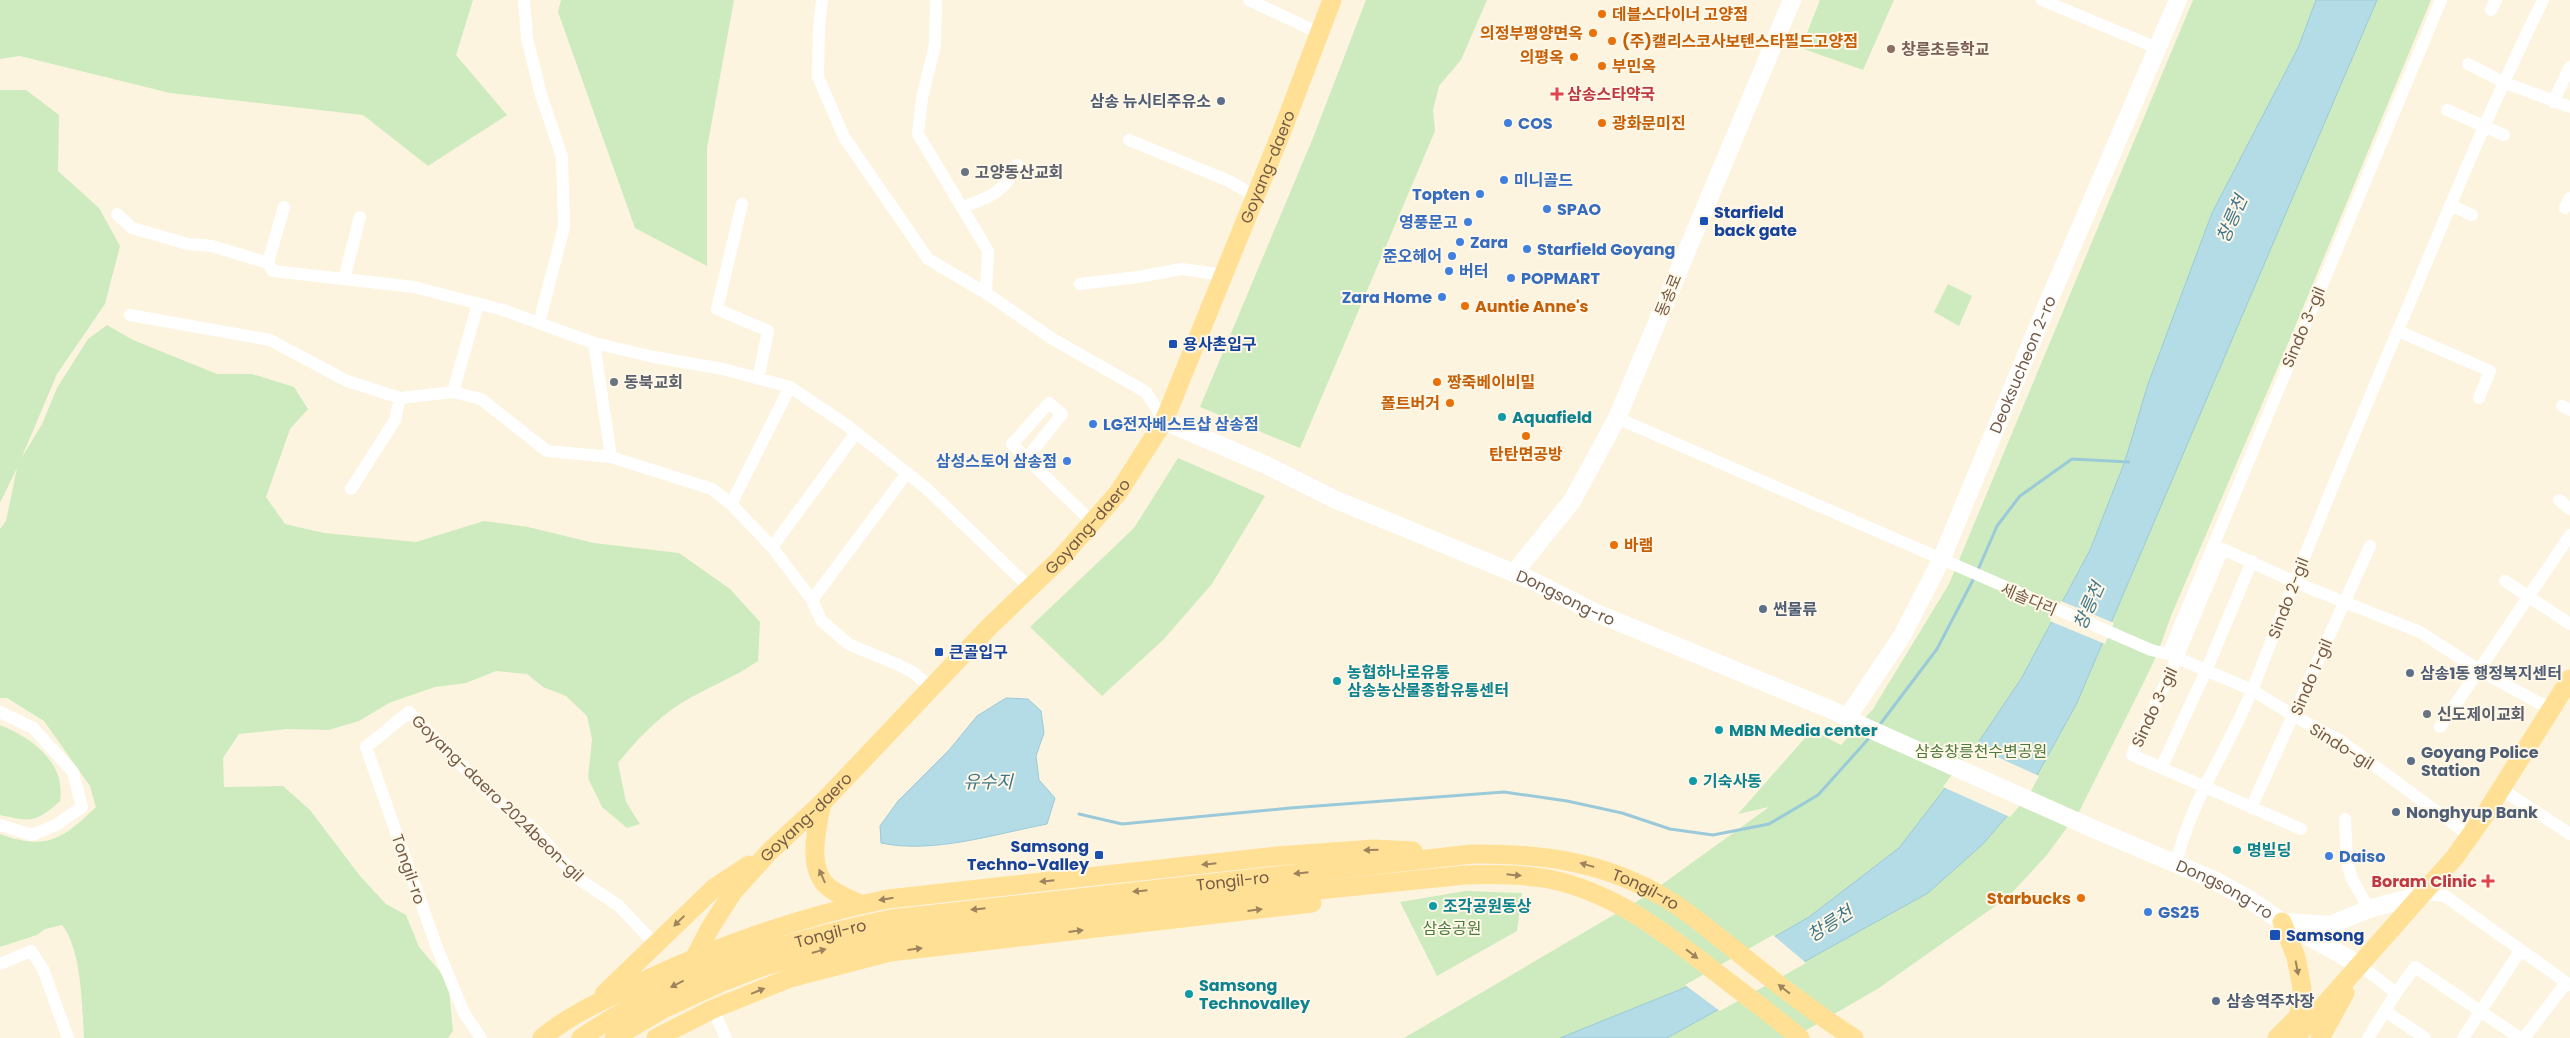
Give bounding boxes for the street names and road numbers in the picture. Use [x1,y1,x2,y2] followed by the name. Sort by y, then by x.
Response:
[1235,107,1301,227] street label: Goyang-daero
[1650,270,1688,320] street label: 동송로
[2276,283,2331,371] street label: Sindo 3-gil
[1984,292,2062,437] street label: Deoksucheon 2-ro
[1040,474,1136,580] street label: Goyang-daero
[2262,554,2315,642] street label: Sindo 2-gil
[1513,564,1618,631] street label: Dongsong-ro
[1997,577,2060,622] street label: 세솔다리
[2285,635,2338,719] street label: Sindo 1-gil
[2126,663,2183,751] street label: Sindo 3-gil
[406,710,589,887] street label: Goyang-daero 2024beon-gil
[2305,718,2378,775] street label: Sindo-gil
[755,767,857,867] street label: Goyang-daero
[386,831,431,907] street label: Tongil-ro
[2172,854,2278,925] street label: Dongsong-ro
[1609,863,1684,916] street label: Tongil-ro
[1195,866,1270,897] street label: Tongil-ro
[792,914,869,954] street label: Tongil-ro

